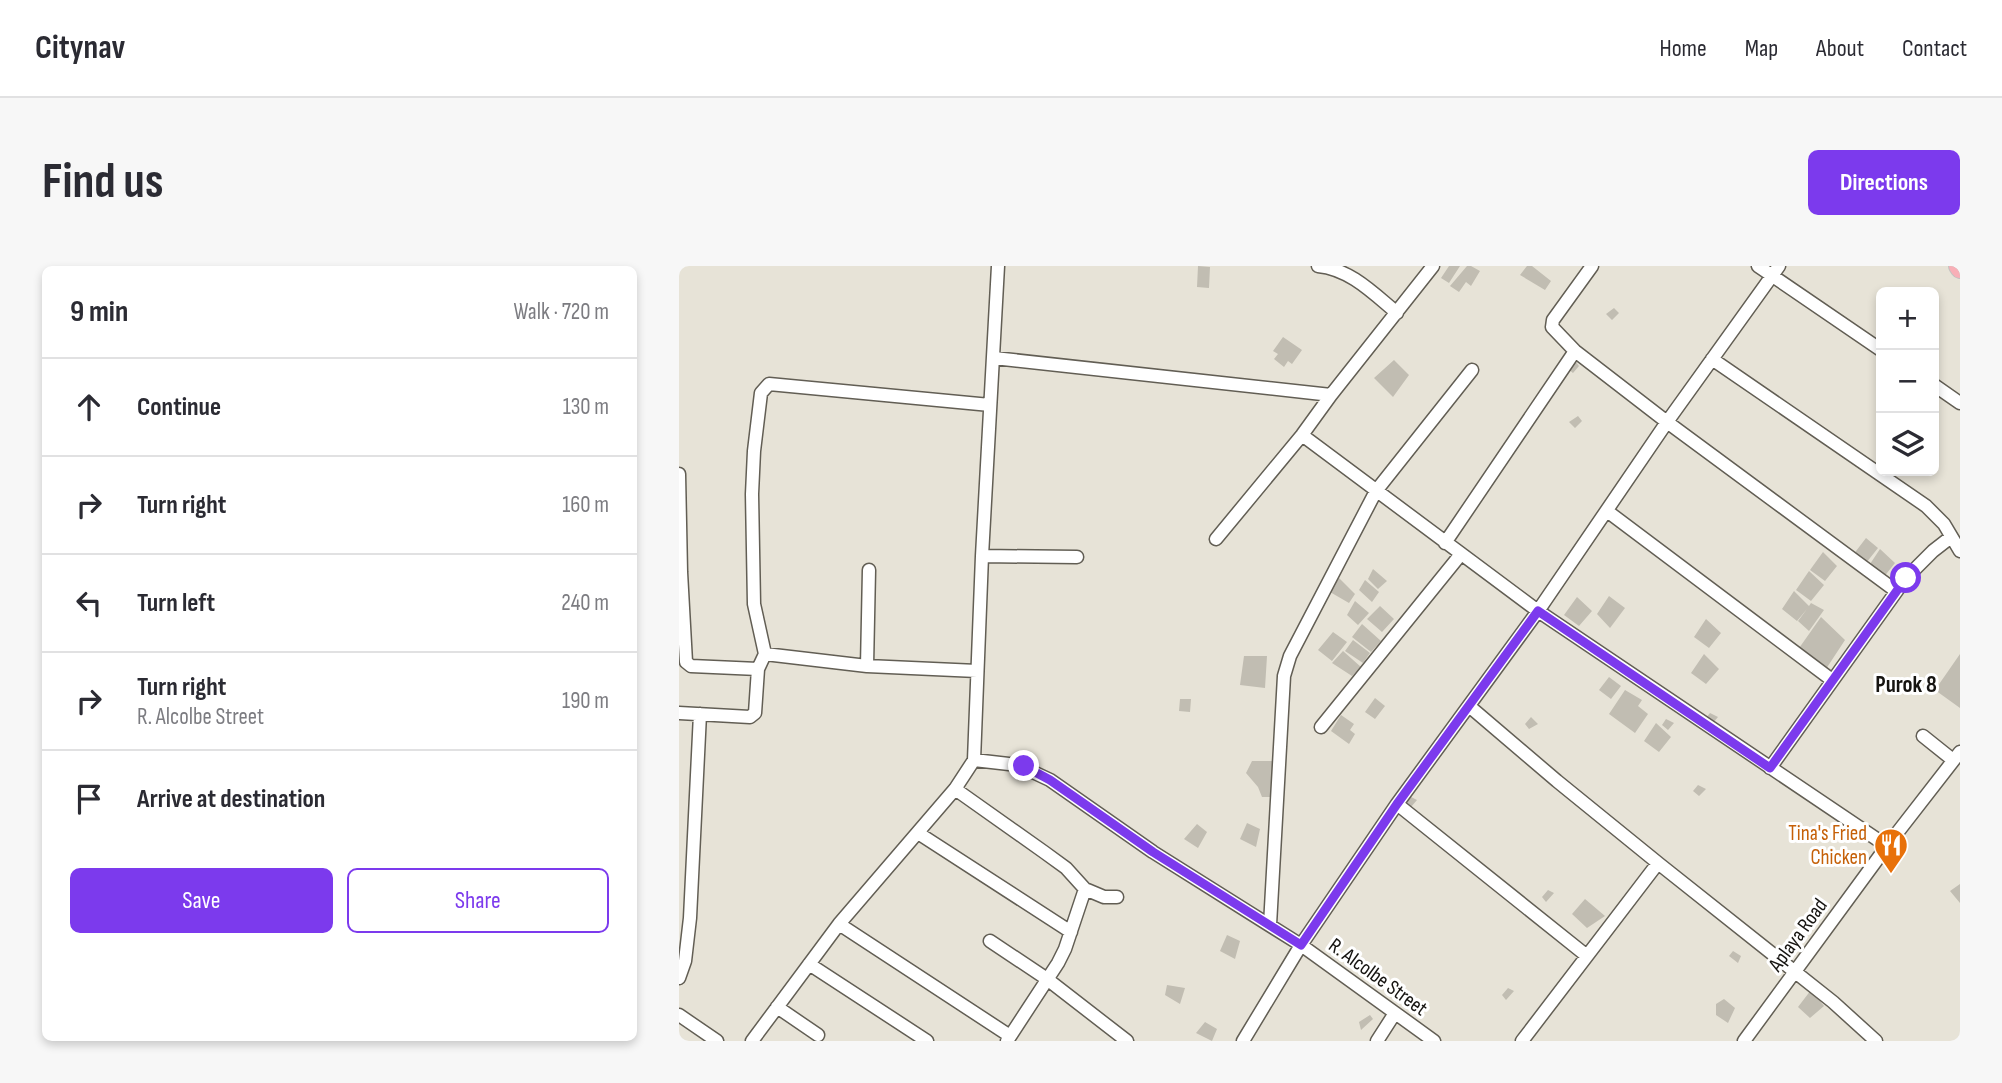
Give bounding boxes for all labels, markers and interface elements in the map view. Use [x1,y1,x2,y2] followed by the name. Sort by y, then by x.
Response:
[35,28,125,68] text: Citynav
[1659,34,1707,63] text: Home
[1745,34,1778,63] text: Map
[1816,34,1864,63] text: About
[1902,34,1967,63] text: Contact
[1808,150,1960,215] button: Directions
[42,153,164,212] text: Find us
[1876,287,1939,476] map controls
[1876,287,1939,350] button: +
[70,294,128,330] text: 9 min
[514,298,609,326] text: Walk · 720 m
[1876,350,1939,413] button: −
[70,388,108,426] icon: ahead
[137,392,221,423] text: Continue
[563,393,609,421] text: 130 m
[1876,413,1939,476] button: layers
[70,486,108,524] icon: right
[137,490,226,521] text: Turn right
[562,491,609,519] text: 160 m
[1890,562,1921,593] route start
[70,584,108,622] icon: left
[137,588,215,619] text: Turn left
[561,589,609,617] text: 240 m
[1875,671,1937,699] district label: Purok 8
[137,672,226,703] text: Turn right
[70,682,108,720] icon: right
[562,687,609,715] text: 190 m
[137,703,264,731] text: R. Alcolbe Street
[1008,750,1039,781] route end
[70,780,108,818] icon: arrive
[137,784,325,815] text: Arrive at destination
[1788,821,1867,870] place label: Tina's Fried Chicken
[1872,826,1910,875] restaurant icon: Tina's Fried Chicken
[70,868,333,933] button: Save
[347,868,609,933] button: Share
[1763,894,1833,977] street label: Aplaya Road
[1324,933,1432,1021] street label: R. Alcolbe Street

